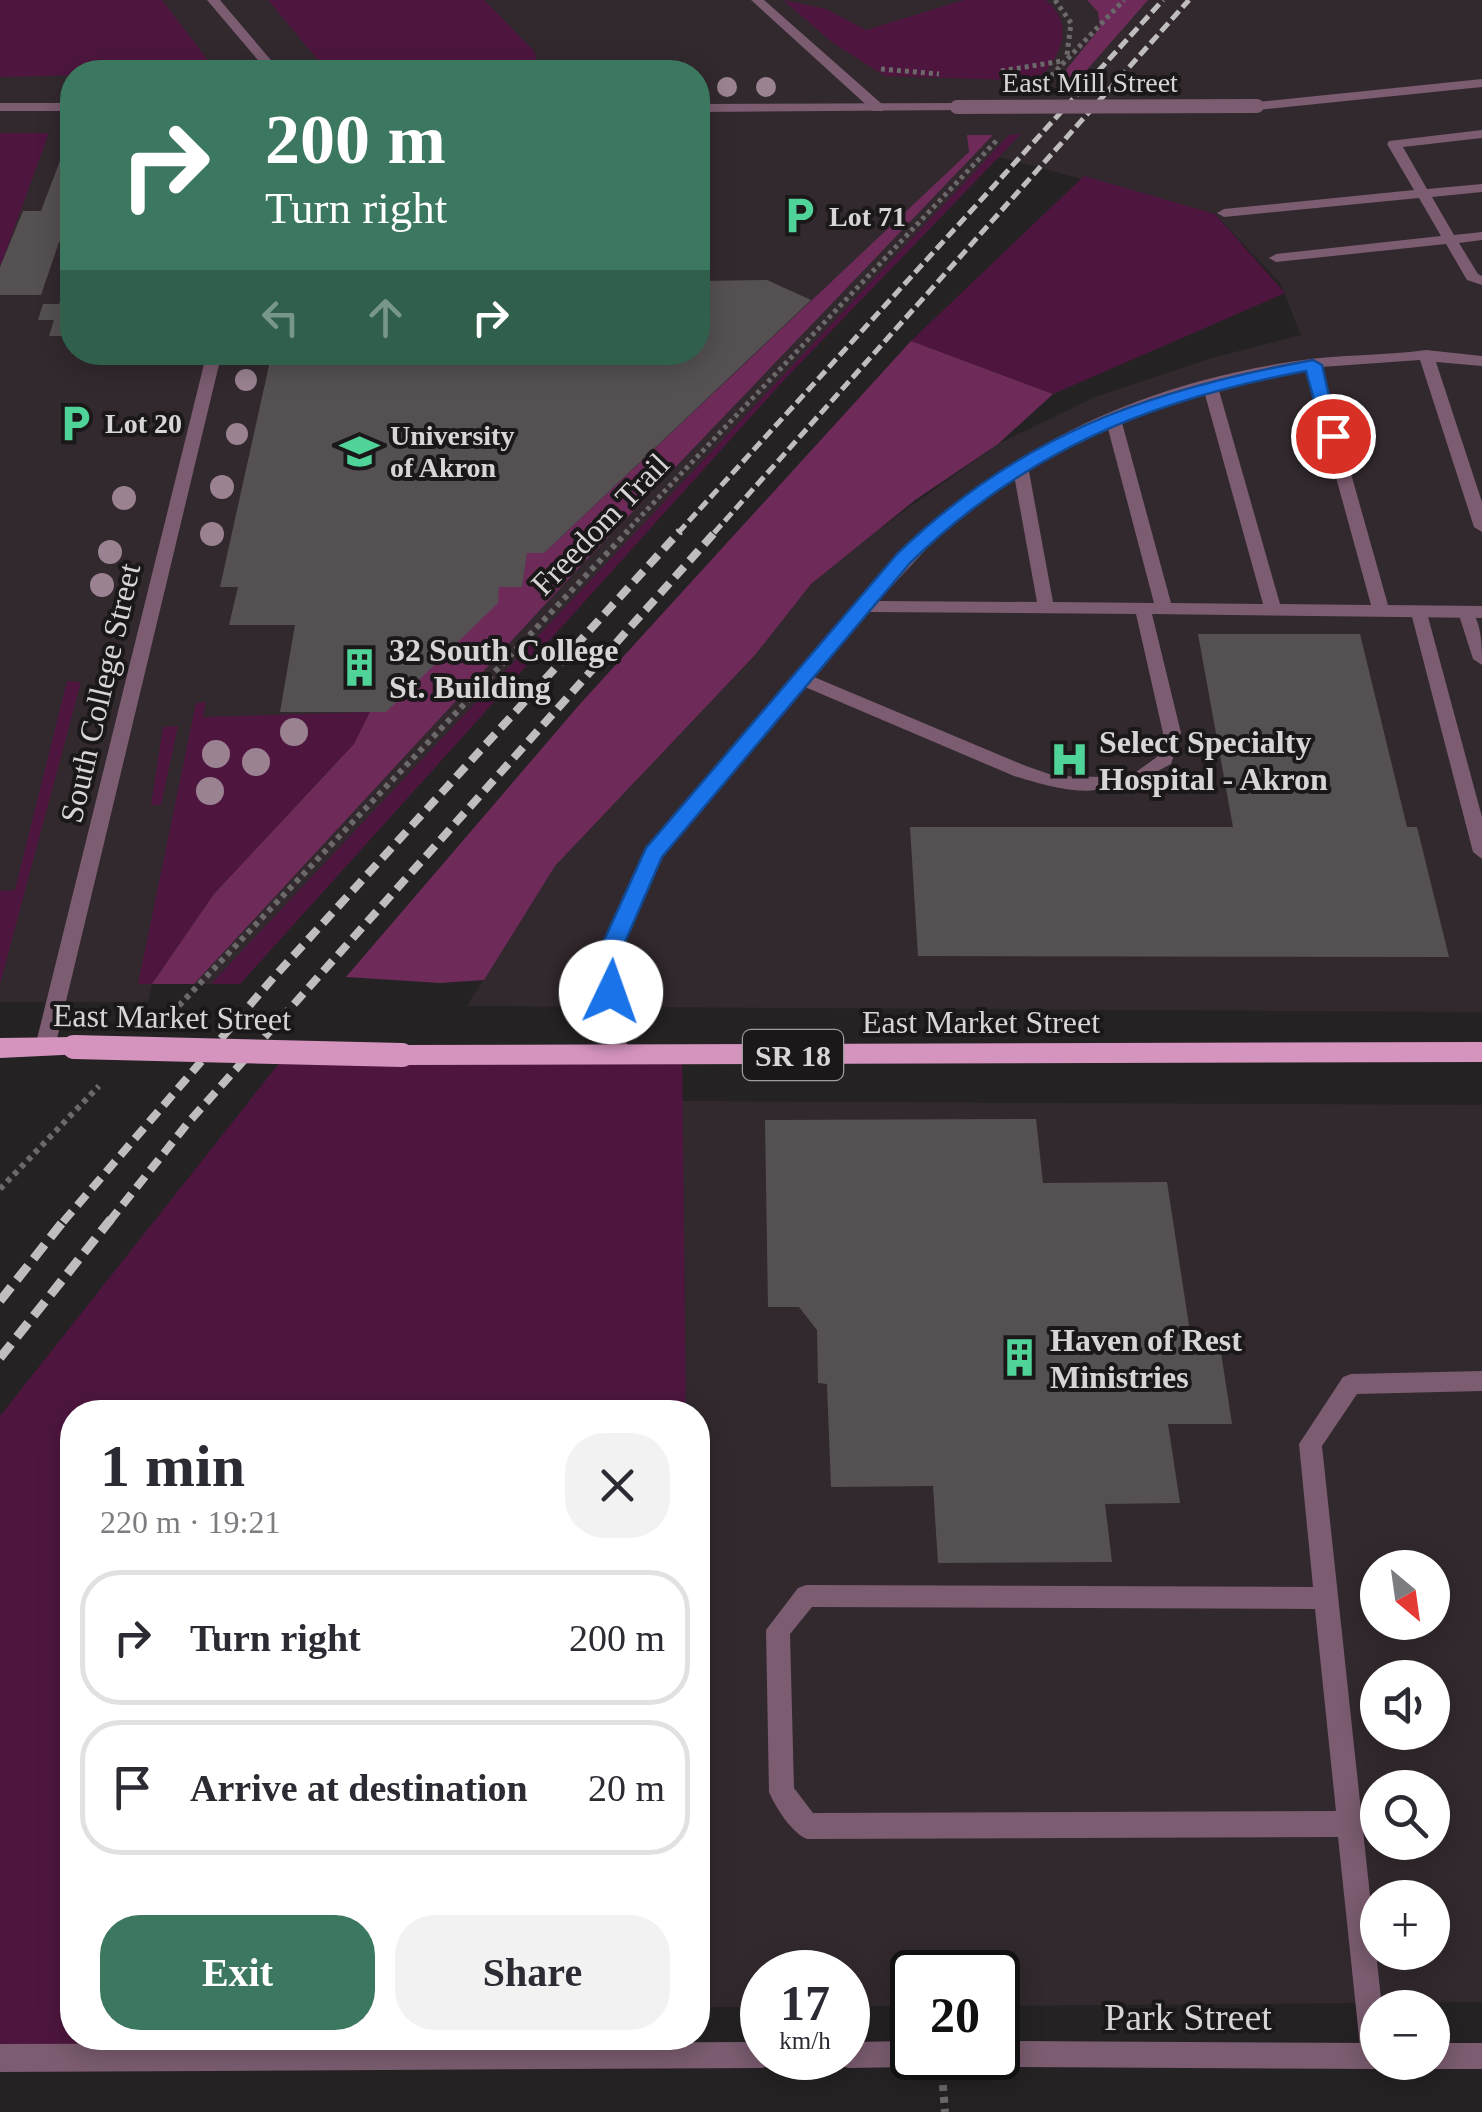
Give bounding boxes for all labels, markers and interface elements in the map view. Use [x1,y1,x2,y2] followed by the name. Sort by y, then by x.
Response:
[1002,67,1178,98] street label: East Mill Street
[100,100,230,230] icon: right
[265,101,446,178] text: 200 m
[265,183,447,233] text: Turn right
[778,195,820,237] parking icon: Lot 71
[829,201,906,232] place label: Lot 71
[253,290,308,345] icon: left
[358,290,413,345] icon: ahead
[463,290,518,345] icon: right
[1291,394,1376,479] pin
[54,402,96,444] parking icon: Lot 20
[105,408,182,439] place label: Lot 20
[1306,409,1361,464] icon: arrive
[390,420,514,483] place label: University of Akron
[339,430,381,472] school or university icon: University of Akron
[524,446,676,602] street label: Freedom Trail
[53,560,147,826] street label: South College Street
[389,632,618,705] place label: 32 South College St. Building
[338,647,380,689] building icon: 32 South College St. Building
[1099,724,1328,797] place label: Select Specialty Hospital - Akron
[1048,739,1090,781] hospital icon: Select Specialty Hospital - Akron
[559,940,663,1044] position arrow
[53,997,291,1037] street label: East Market Street
[862,1004,1100,1040] street label: East Market Street
[743,1030,843,1080] road number: SR 18
[1050,1322,1242,1395] place label: Haven of Rest Ministries
[999,1337,1041,1379] building icon: Haven of Rest Ministries
[100,1433,245,1499] text: 1 min
[565,1433,670,1538] button: close
[100,1504,280,1540] text: 220 m · 19:21
[1360,1550,1450,1640] north arrow
[1360,1550,1450,2080] map controls
[105,1610,160,1665] icon: right
[190,1617,361,1659] text: Turn right
[569,1617,665,1659] text: 200 m
[1360,1660,1450,1750] button: sound
[105,1760,160,1815] icon: arrive
[190,1767,528,1809] text: Arrive at destination
[588,1767,665,1809] text: 20 m
[1360,1770,1450,1860] button: search
[1360,1880,1450,1970] button: +
[100,1915,375,2030] button: Exit
[395,1915,670,2030] button: Share
[890,1950,1020,2080] speed limit sign: 20
[780,1975,830,2031] text: 17
[1360,1990,1450,2080] button: −
[1104,1996,1272,2038] street label: Park Street
[779,2027,831,2054] text: km/h

